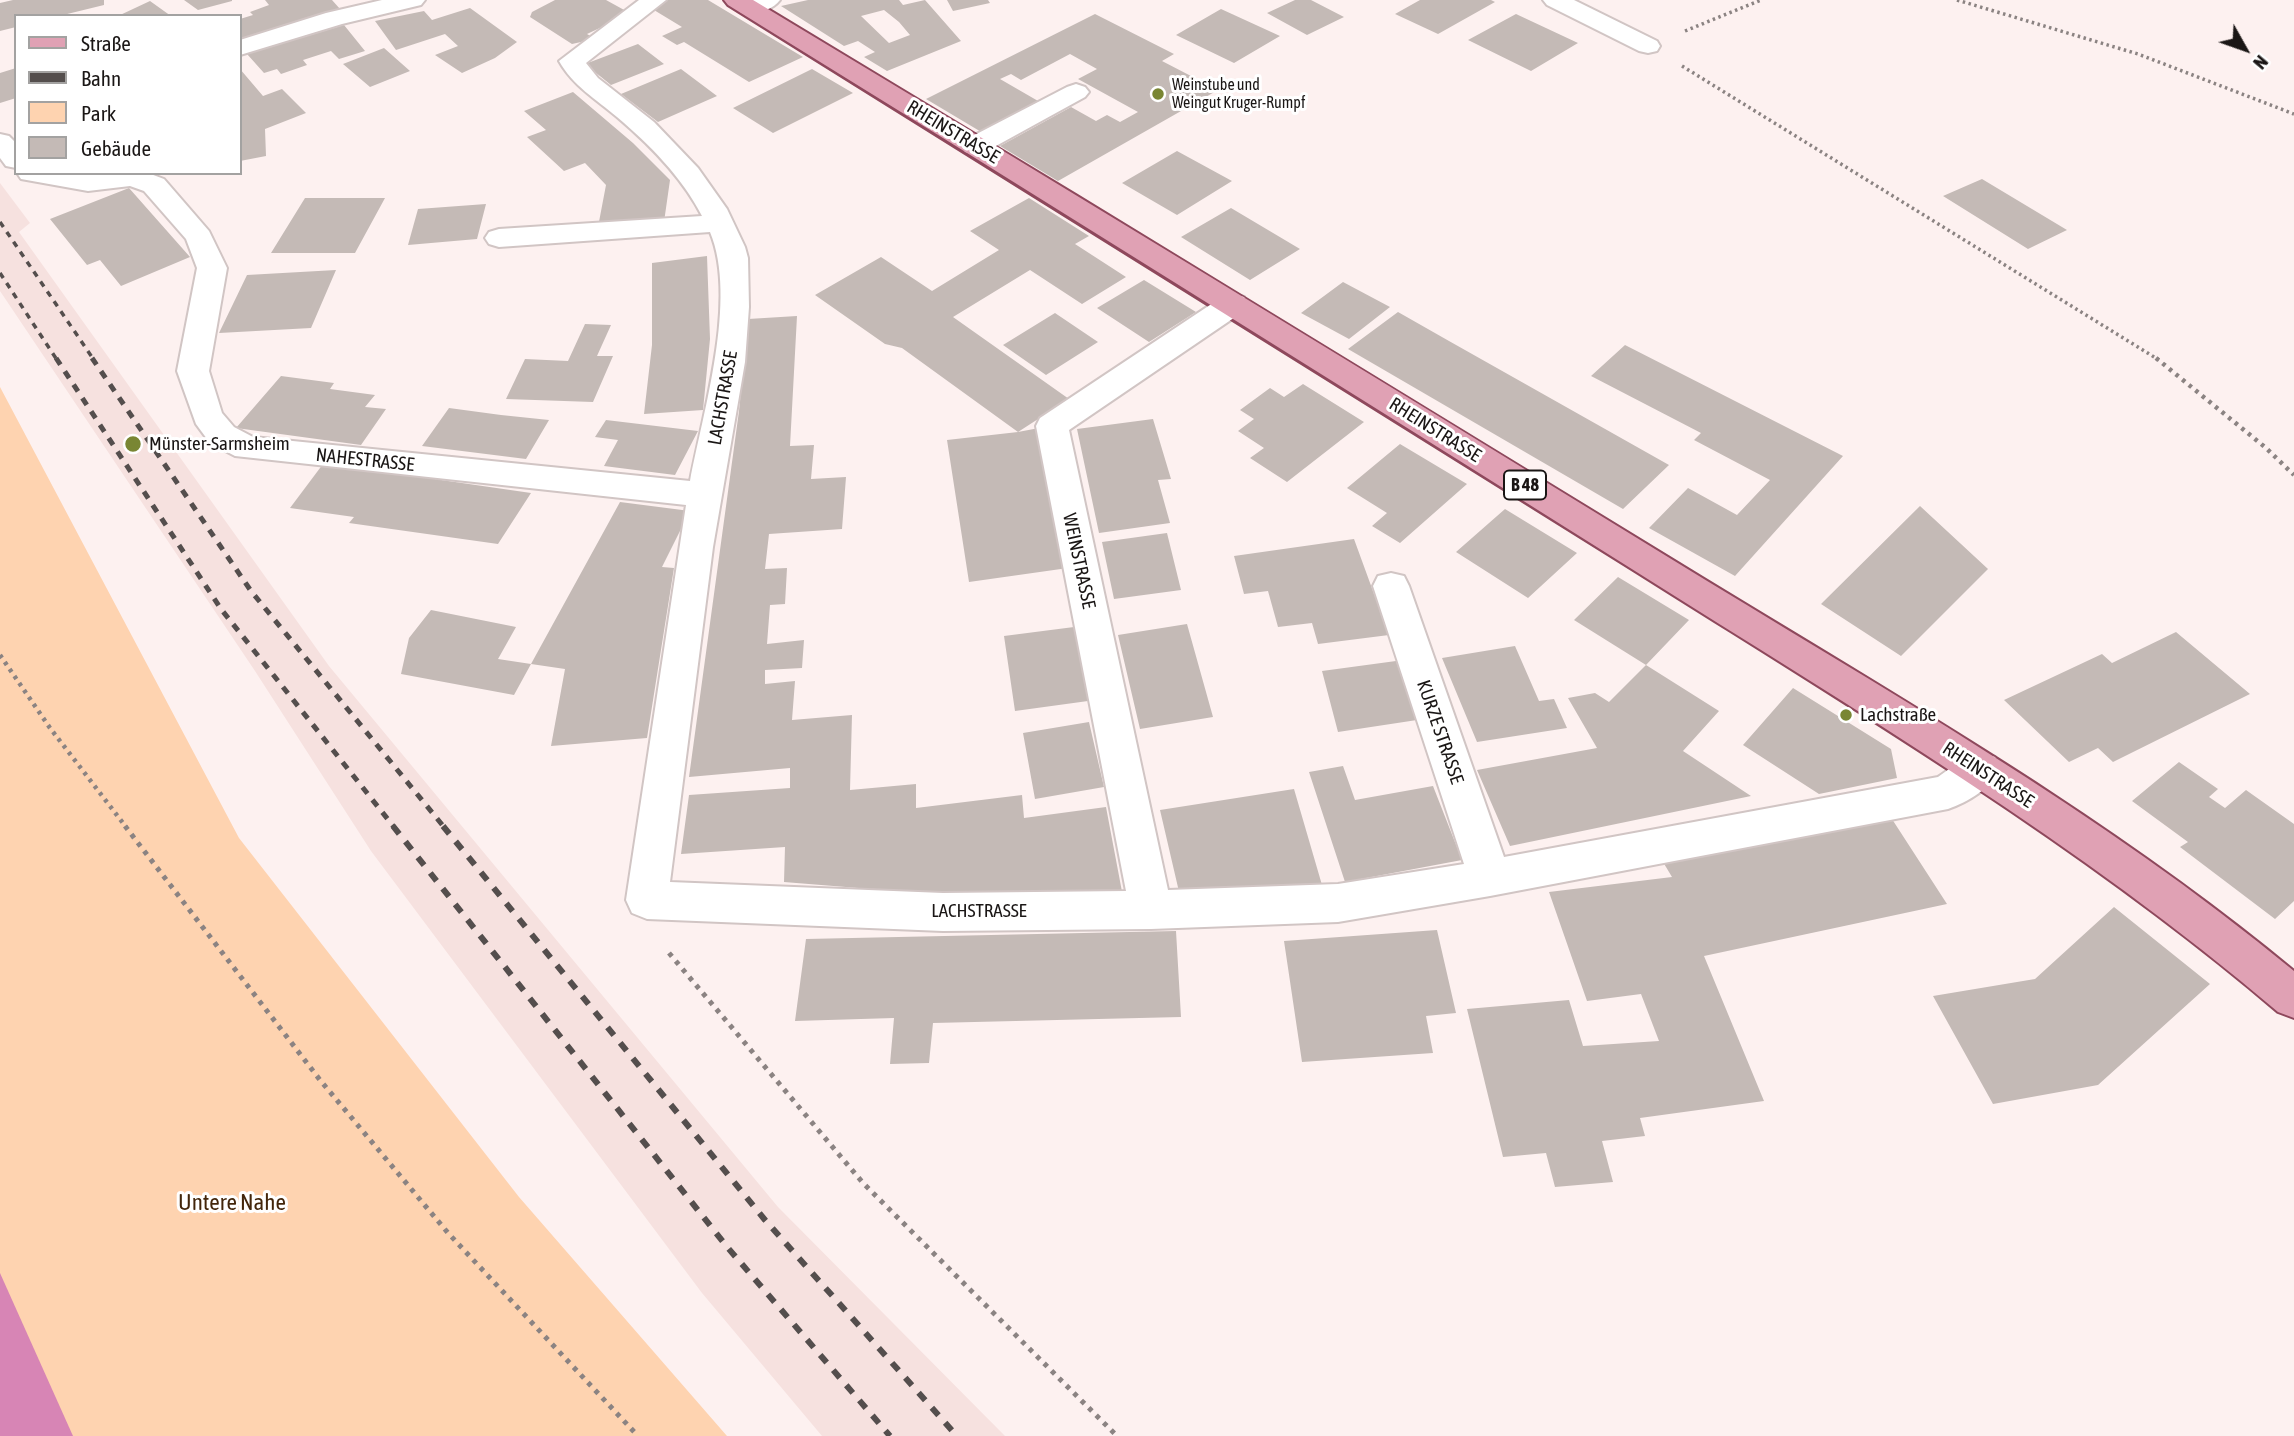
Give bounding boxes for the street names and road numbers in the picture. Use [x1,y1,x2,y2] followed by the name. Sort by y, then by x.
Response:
[903,95,1003,169] street label: RHEINSTRASSE
[703,349,743,447] street label: LACHSTRASSE
[1385,393,1485,467] street label: RHEINSTRASSE
[315,443,415,477] street label: NAHESTRASSE
[1504,471,1546,500] road number: B 48
[1058,511,1100,611] street label: WEINSTRASSE
[1412,677,1468,787] street label: KURZE STRASSE
[1938,737,2038,813] street label: RHEINSTRASSE
[931,900,1027,922] street label: LACHSTRASSE

